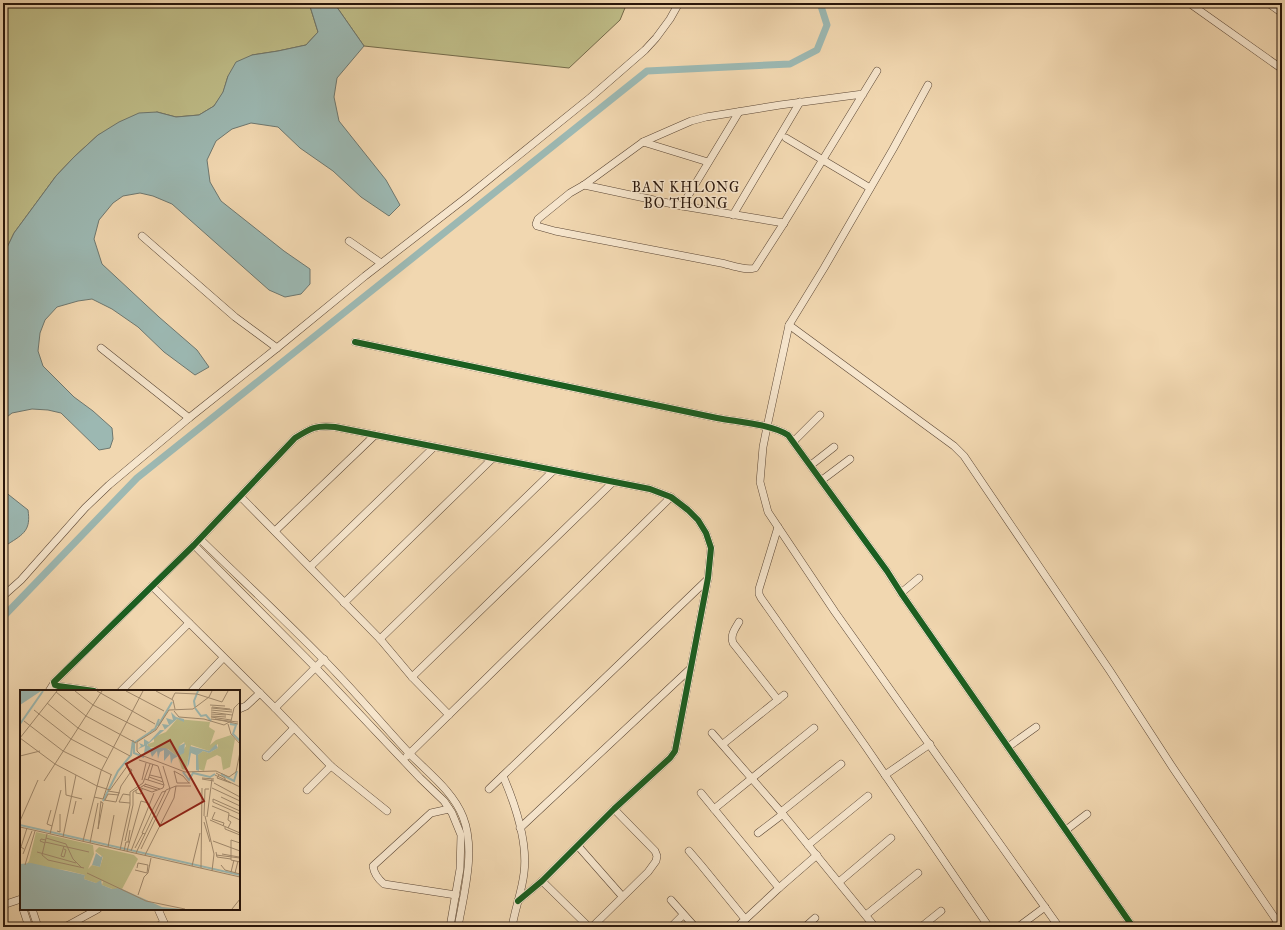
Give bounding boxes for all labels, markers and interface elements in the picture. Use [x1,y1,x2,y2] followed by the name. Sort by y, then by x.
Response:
[632,179,740,212] district label: BAN KHLONG BO THONG
[20,690,240,910] inset map

